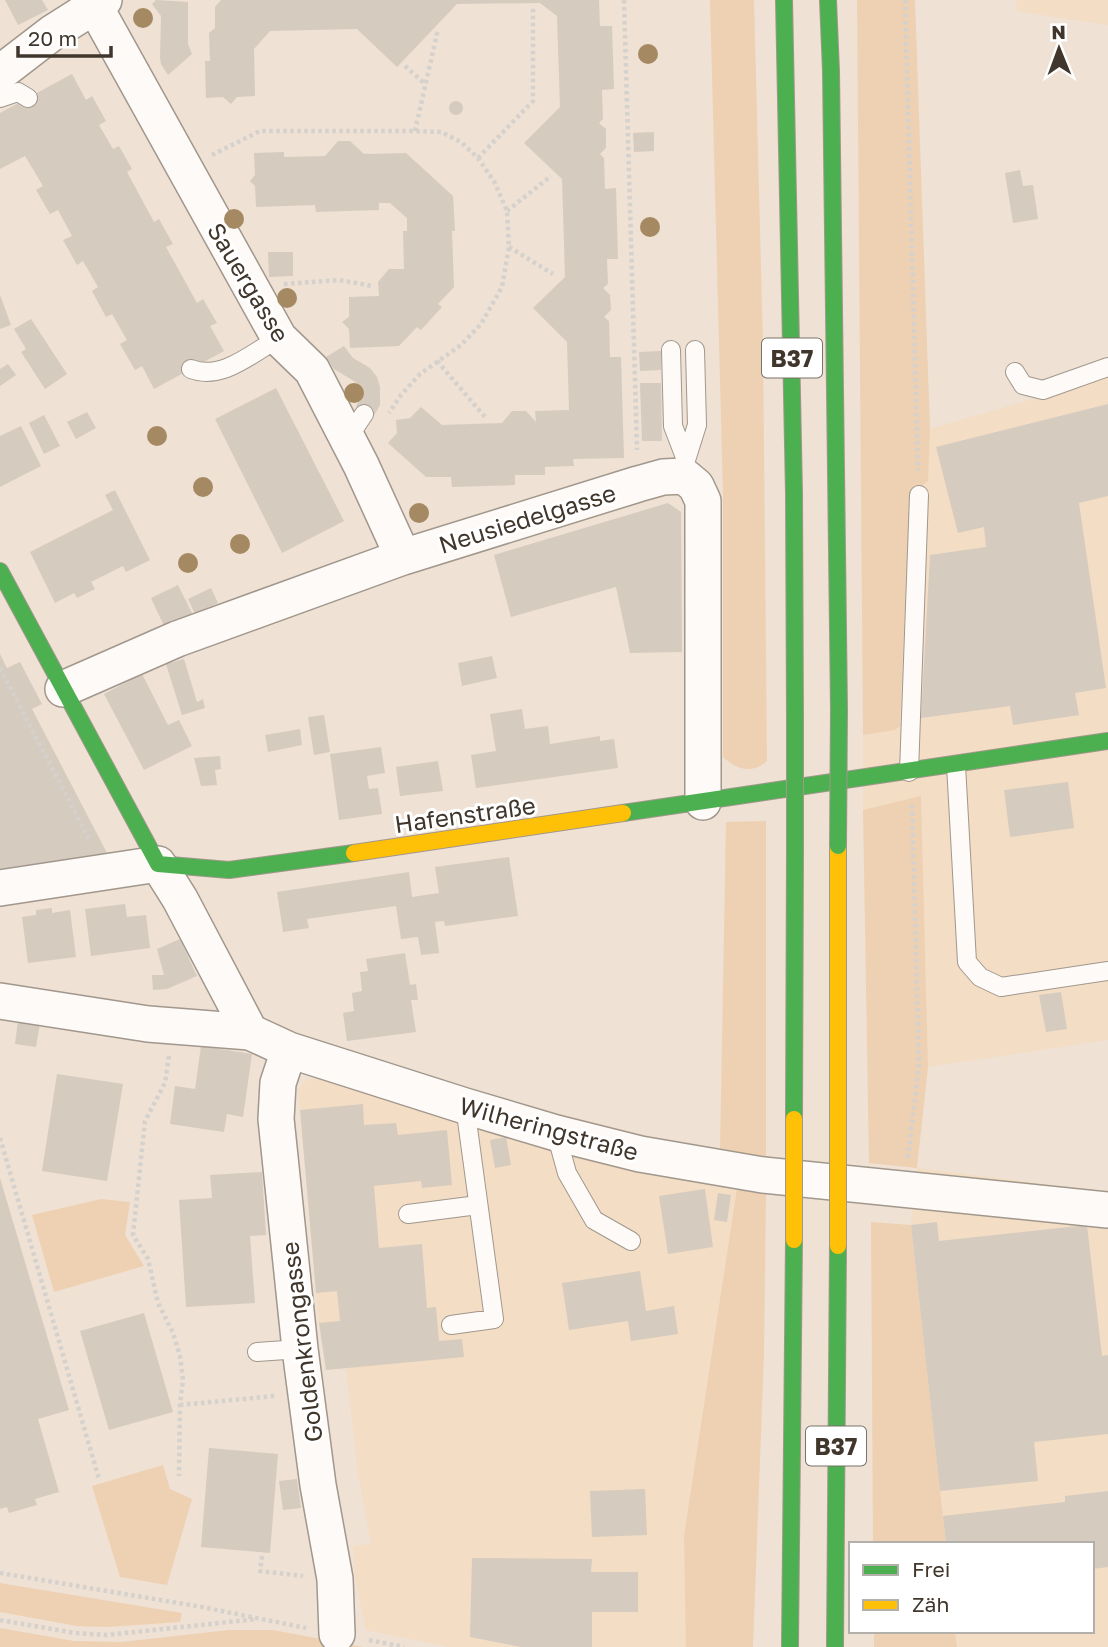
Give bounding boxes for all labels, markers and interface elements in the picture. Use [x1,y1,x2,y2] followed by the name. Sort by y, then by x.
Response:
[18,14,110,58] scale bar
[1024,14,1094,84] north arrow
[1051,20,1066,43] text: N
[28,25,77,51] text: 20 m
[202,217,296,347] street label: Sauergasse
[762,338,822,378] road number: B37
[435,477,619,559] street label: Neusiedelgasse
[393,790,537,838] street label: Hafenstraße
[456,1090,642,1166] street label: Wilheringstraße
[274,1240,328,1444] street label: Goldenkrongasse
[806,1427,866,1466] road number: B37
[849,1542,1094,1633] legend
[912,1556,950,1582] text: Frei
[912,1591,949,1617] text: Zäh

